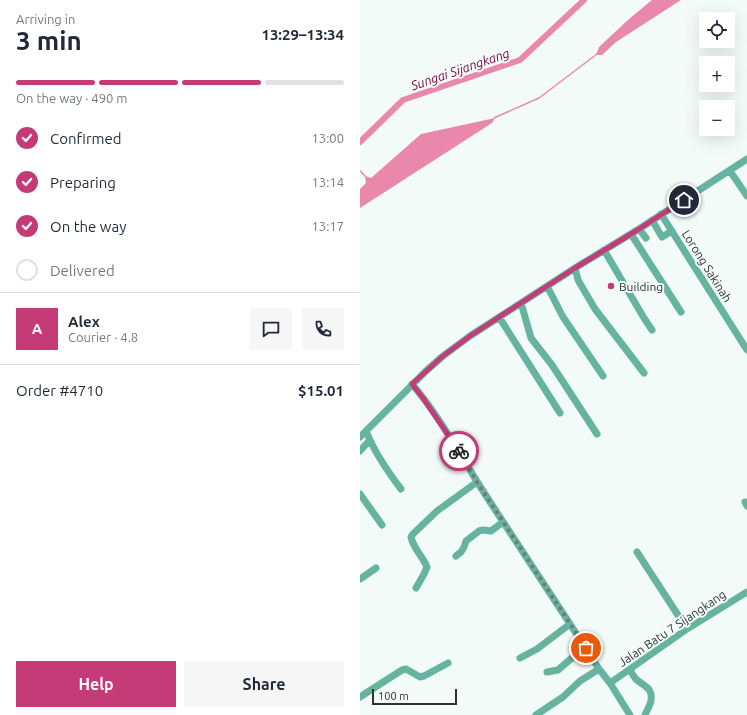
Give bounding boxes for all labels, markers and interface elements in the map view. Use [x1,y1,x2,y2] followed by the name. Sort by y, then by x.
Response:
[16,12,75,26] text: Arriving in
[699,12,735,136] map controls
[699,12,735,48] button: locate
[16,26,82,55] text: 3 min
[261,26,344,43] text: 13:29–13:34
[408,46,511,93] water label: Sungai Sijangkang
[699,56,735,92] button: +
[16,91,128,105] text: On the way · 490 m
[699,100,735,136] button: −
[16,127,38,149] icon: check
[50,130,122,147] text: Confirmed
[311,131,344,145] text: 13:00
[16,171,38,193] icon: check
[50,174,116,191] text: Preparing
[311,175,344,189] text: 13:14
[667,183,701,217] pin
[673,189,695,211] icon: home
[16,215,38,237] icon: check
[50,218,126,235] text: On the way
[311,219,344,233] text: 13:17
[680,228,734,304] street label: Lorong Sakinah
[50,262,115,279] text: Delivered
[619,280,663,293] place label: Building
[606,281,616,291] marker: Building
[250,308,292,350] button: chat
[302,308,344,350] button: phone
[68,313,100,330] text: Alex
[32,320,42,337] text: A
[68,330,138,344] text: Courier · 4.8
[16,382,103,399] text: Order #4710
[298,382,344,399] text: $15.01
[439,431,479,471] courier
[448,440,470,462] icon: bike
[616,587,728,669] street label: Jalan Batu 7 Sijangkang
[569,631,603,665] pin
[575,637,597,659] icon: bag
[16,661,176,707] button: Help
[184,661,344,707] button: Share
[372,687,457,706] scale bar
[378,690,409,702] text: 100 m

